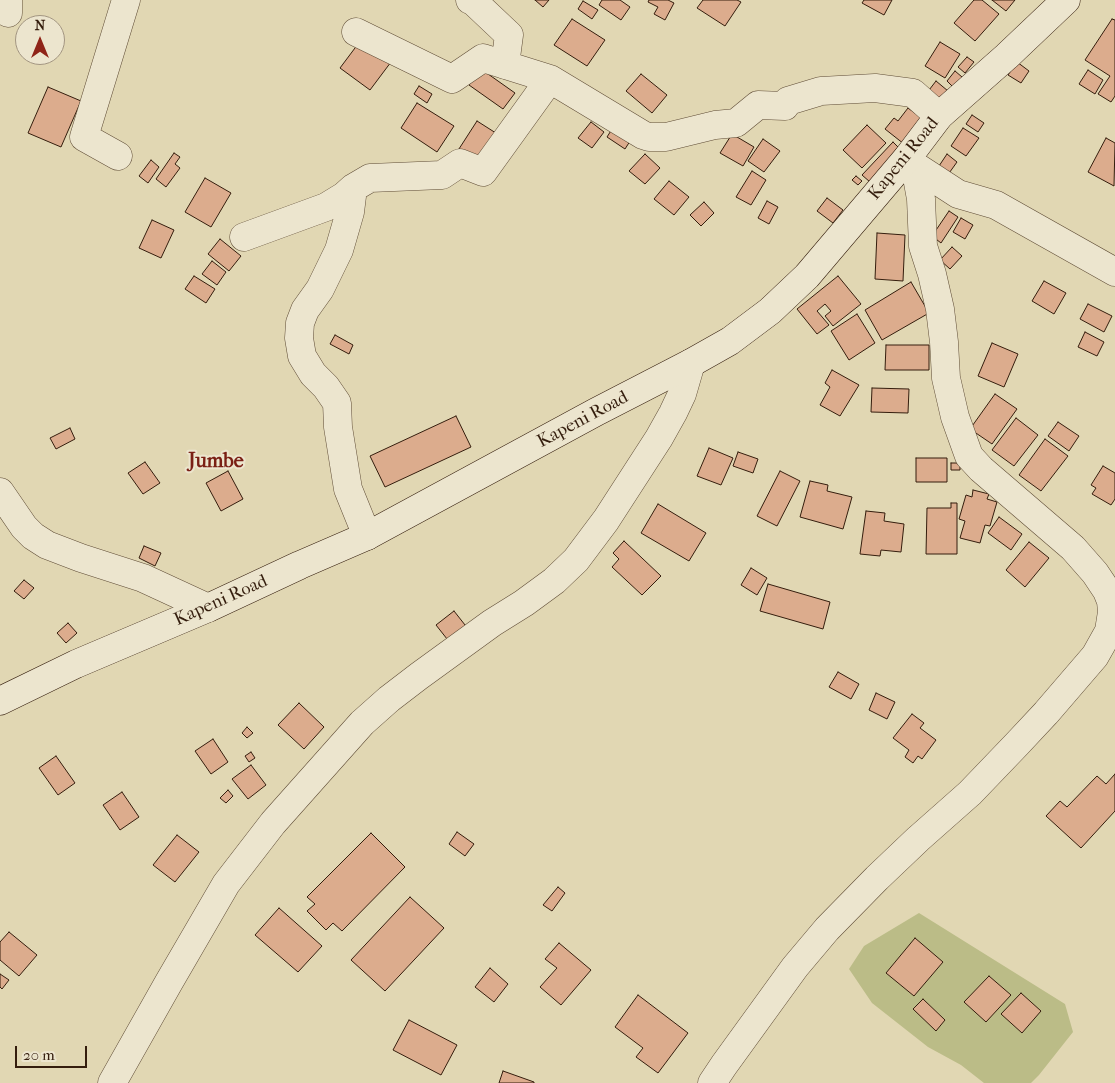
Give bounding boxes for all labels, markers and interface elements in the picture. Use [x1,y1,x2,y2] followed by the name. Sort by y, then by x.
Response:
[15,15,65,65] north arrow
[35,17,45,34] text: N
[864,113,944,205] street label: Kapeni Road
[534,387,632,453] street label: Kapeni Road
[188,450,244,474] district label: Jumbe
[171,571,271,631] street label: Kapeni Road
[18,1036,90,1068] scale bar
[23,1046,55,1064] text: 20 m

